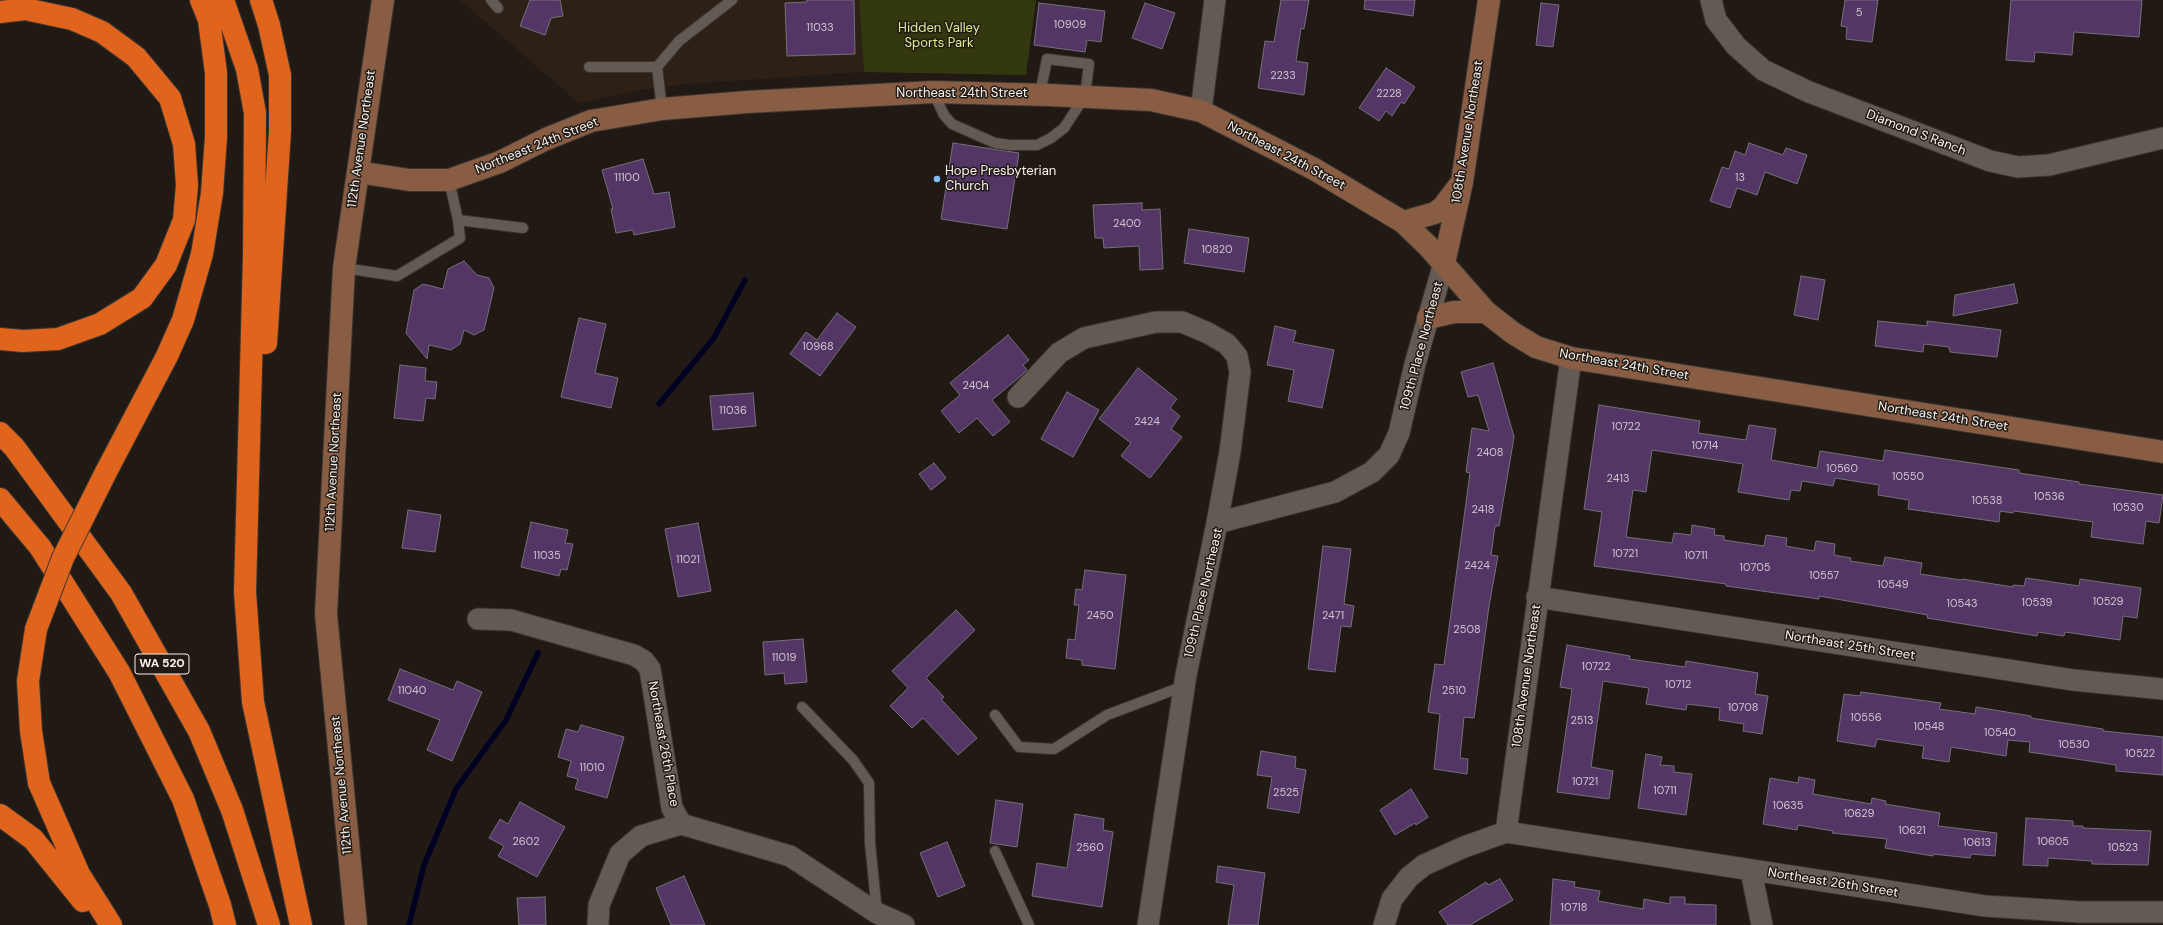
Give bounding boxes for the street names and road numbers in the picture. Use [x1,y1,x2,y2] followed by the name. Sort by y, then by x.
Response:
[1449,59,1487,205] street label: 108th Avenue Northeast
[345,69,379,209] street label: 112th Avenue Northeast
[896,86,1028,102] street label: Northeast 24th Street
[1864,107,1968,159] street label: Diamond S Ranch
[473,114,601,178] street label: Northeast 24th Street
[1224,118,1348,194] street label: Northeast 24th Street
[1397,280,1447,412] street label: 109th Place Northeast
[1558,346,1690,384] street label: Northeast 24th Street
[323,392,345,532] street label: 112th Avenue Northeast
[1877,399,2009,435] street label: Northeast 24th Street
[1181,527,1227,659] street label: 109th Place Northeast
[1509,603,1545,749] street label: 108th Avenue Northeast
[1784,628,1916,664] street label: Northeast 25th Street
[135,654,189,674] road number: WA 520
[644,680,682,808] street label: Northeast 26th Place
[328,715,356,855] street label: 112th Avenue Northeast
[1767,865,1899,901] street label: Northeast 26th Street

